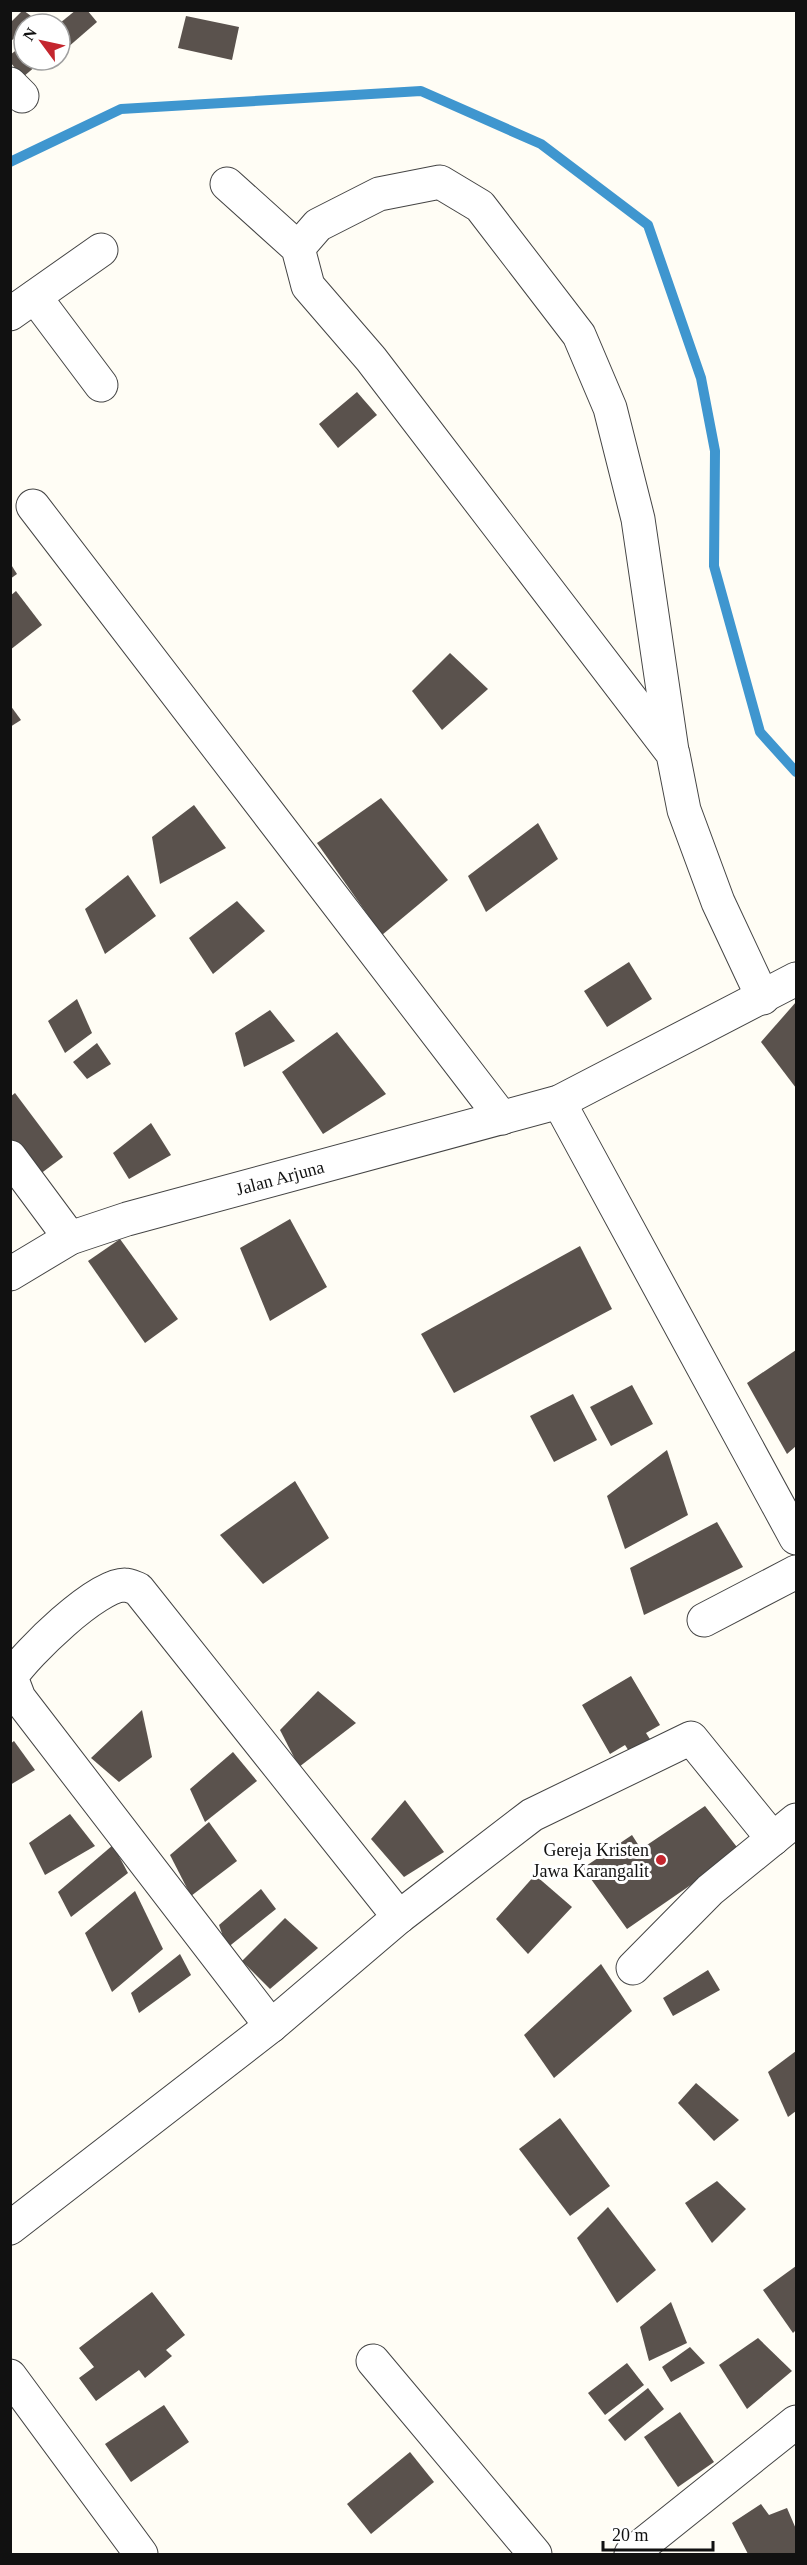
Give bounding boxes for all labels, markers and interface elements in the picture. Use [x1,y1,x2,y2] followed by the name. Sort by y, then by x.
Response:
[12,12,72,72] north arrow
[20,24,40,44] text: N
[234,1157,326,1199] street label: Jalan Arjuna
[533,1840,649,1881] place label: Gereja Kristen Jawa Karangalit
[654,1853,668,1867] marker: Gereja Kristen Jawa Karangalit
[603,2514,712,2552] scale bar
[612,2525,649,2545] text: 20 m

